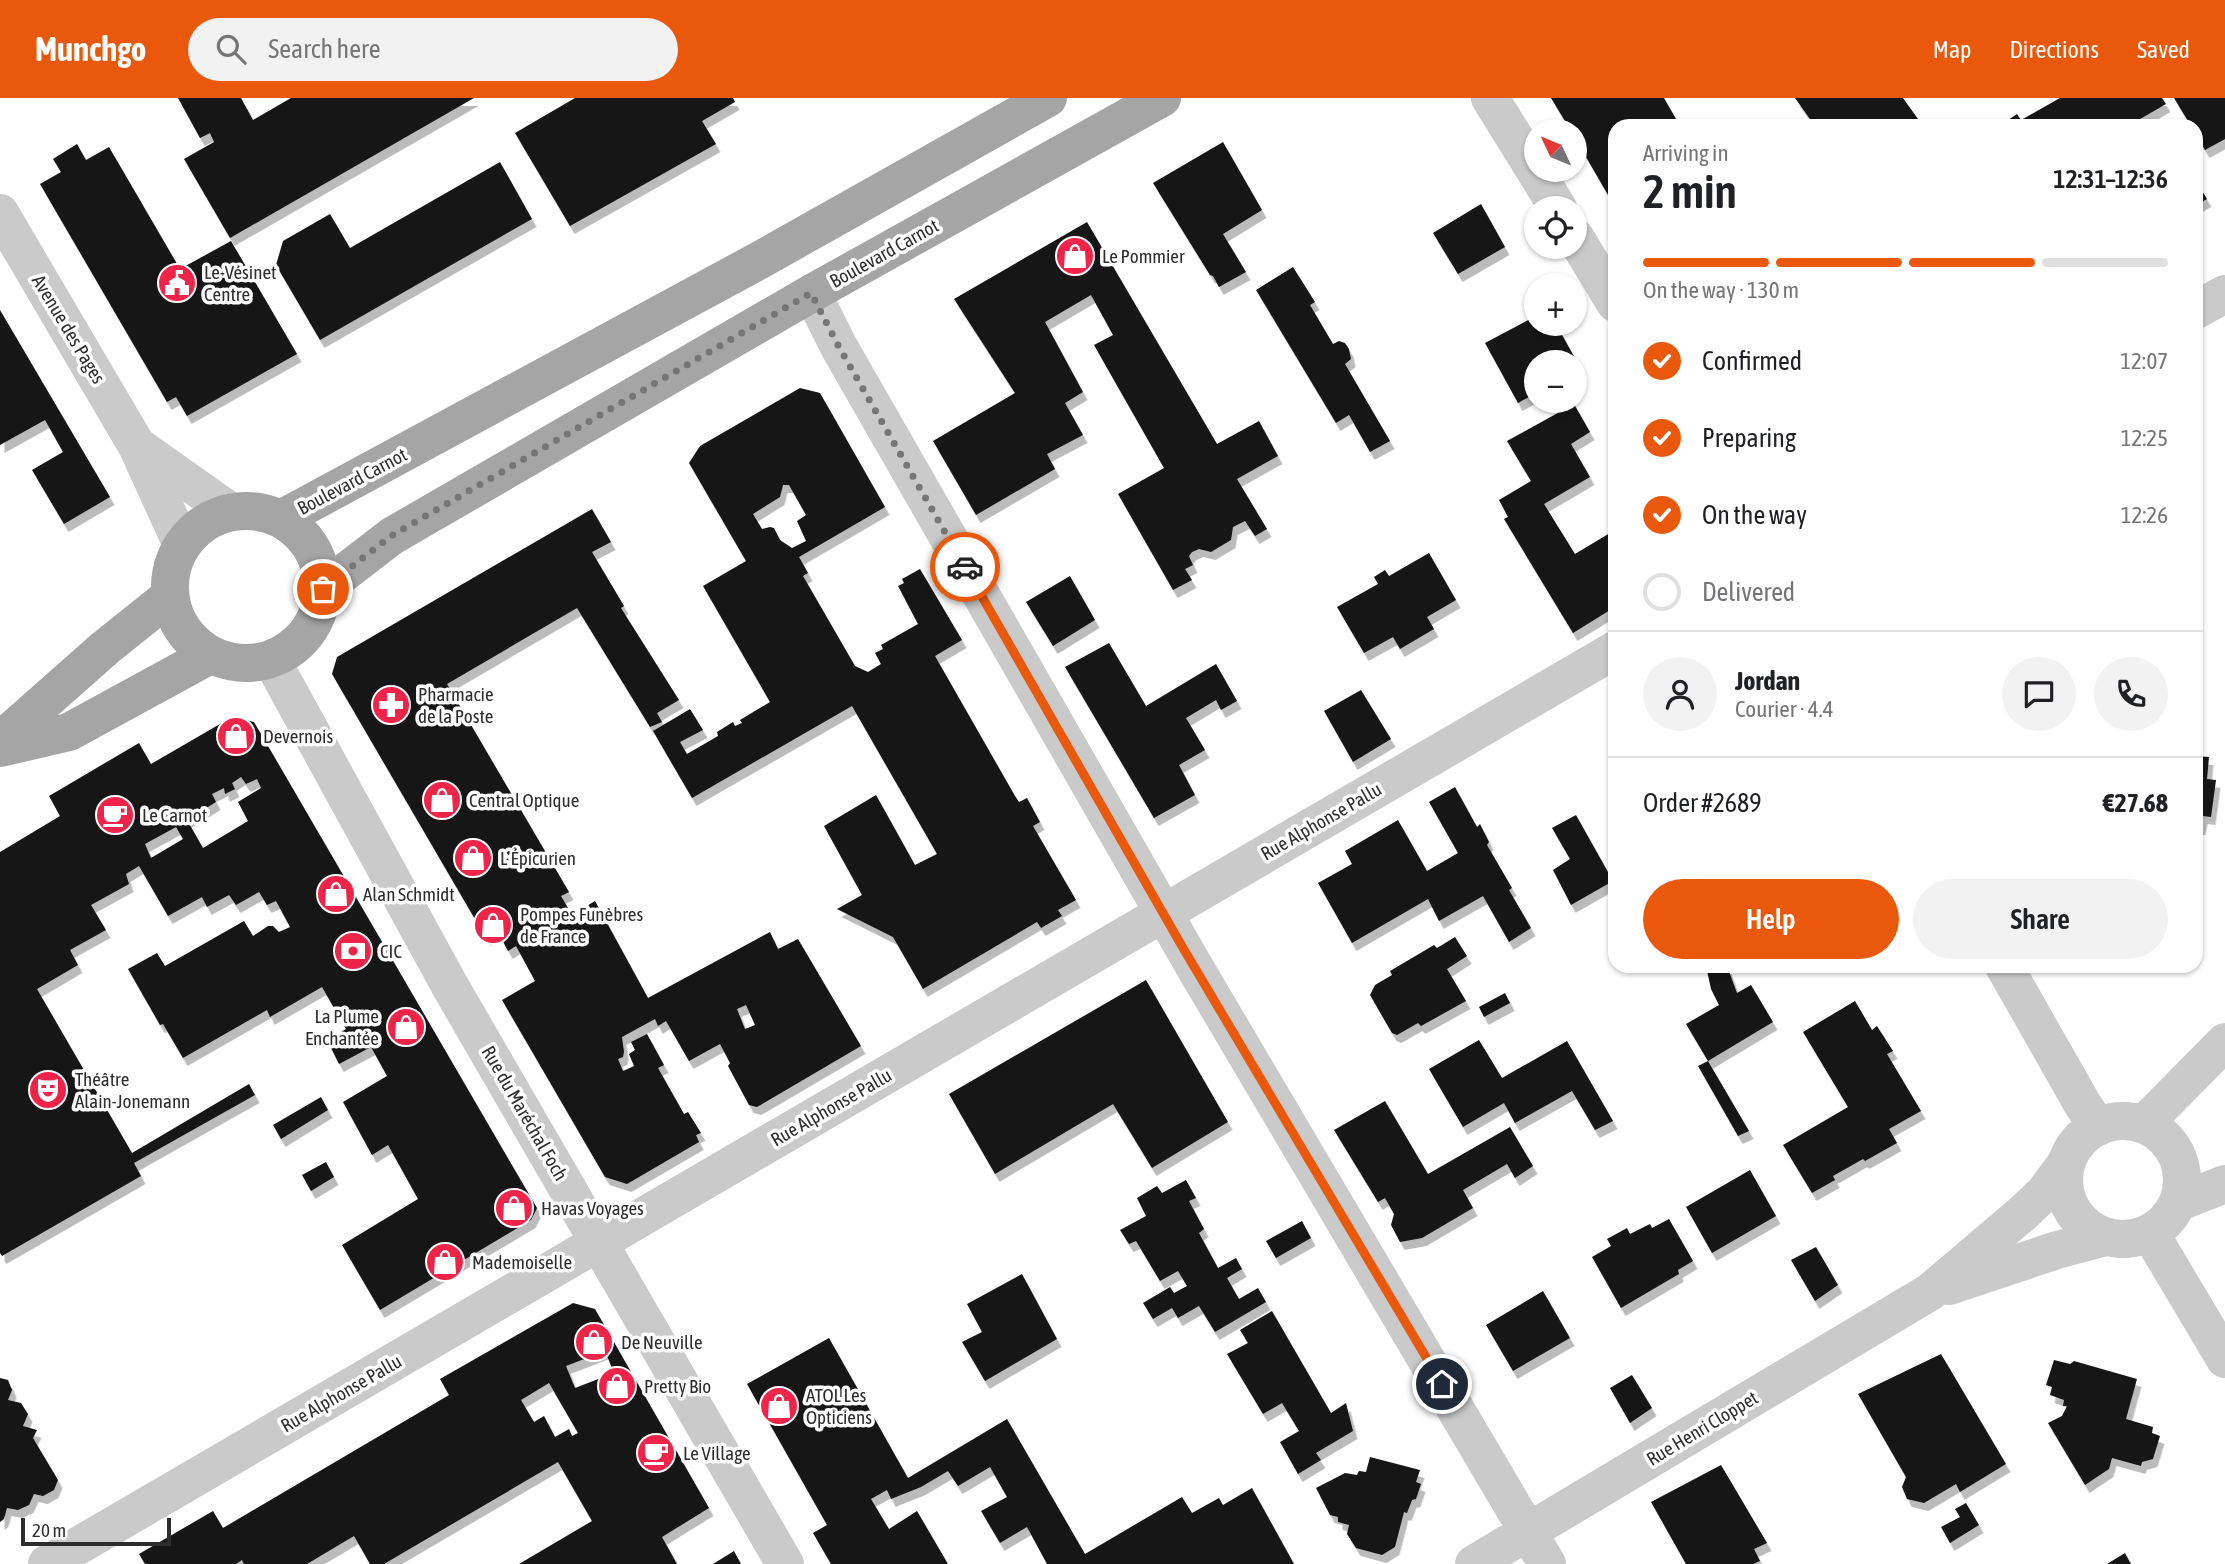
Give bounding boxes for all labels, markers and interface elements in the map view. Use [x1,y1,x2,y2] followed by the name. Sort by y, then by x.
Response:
[188,18,678,81] search box
[35,30,146,68] text: Munchgo
[212,30,250,68] icon: search
[268,34,380,64] text: Search here
[1933,36,1971,63] text: Map
[2009,36,2099,63] text: Directions
[2137,36,2190,63] text: Saved
[1524,119,1587,182] north arrow
[1524,119,1587,413] map controls
[1643,140,1729,166] text: Arriving in
[2053,164,2168,194] text: 12:31–12:36
[1643,165,1737,218] text: 2 min
[1524,196,1587,259] button: locate
[826,214,942,292] street label: Boulevard Carnot
[1054,235,1096,277] shop icon: Le Pommier
[1102,245,1185,267] place label: Le Pommier
[204,261,277,305] place label: Le-Vésinet Centre
[156,262,198,304] public building icon: Le-Vésinet Centre
[28,271,110,388] street label: Avenue des Pages
[1524,273,1587,336] button: +
[1643,277,1799,303] text: On the way · 130 m
[1643,342,1681,380] icon: check
[1702,346,1802,376] text: Confirmed
[2120,348,2168,374] text: 12:07
[1524,350,1587,413] button: −
[1643,419,1681,457] icon: check
[1702,423,1796,453] text: Preparing
[2121,425,2168,451] text: 12:25
[294,443,410,519] street label: Boulevard Carnot
[1643,496,1681,534] icon: check
[1702,500,1807,530] text: On the way
[2121,502,2168,528] text: 12:26
[930,532,1000,602] courier
[946,548,984,586] icon: car
[293,559,353,619] pin
[304,570,342,608] icon: bag
[1702,577,1795,607] text: Delivered
[1643,657,1717,731] button: person
[2002,657,2076,731] button: chat
[2094,657,2168,731] button: phone
[1735,666,1800,696] text: Jordan
[418,683,494,727] place label: Pharmacie de la Poste
[370,684,412,726] pharmacy icon: Pharmacie de la Poste
[1735,696,1834,722] text: Courier · 4.4
[215,715,257,757] shop icon: Devernois
[263,725,333,747] place label: Devernois
[1257,778,1385,864] street label: Rue Alphonse Pallu
[421,779,463,821] shop icon: Central Optique
[1643,788,1762,818] text: Order #2689
[2103,788,2168,818] text: €27.68
[469,789,579,811] place label: Central Optique
[94,794,136,836] cafe icon: Le Carnot
[142,804,207,826] place label: Le Carnot
[452,837,494,879] shop icon: L’Épicurien
[500,847,576,869] place label: L’Épicurien
[315,873,357,915] shop icon: Alan Schmidt
[1643,879,1899,959] button: Help
[1913,879,2168,959] button: Share
[363,883,455,905] place label: Alan Schmidt
[520,903,643,947] place label: Pompes Funèbres de France
[472,904,514,946] shop icon: Pompes Funèbres de France
[332,930,374,972] bank icon: CIC
[380,940,402,962] place label: CIC
[305,1005,379,1049] place label: La Plume Enchantée
[385,1006,427,1048] shop icon: La Plume Enchantée
[478,1042,572,1184] street label: Rue du Maréchal Foch
[767,1064,895,1150] street label: Rue Alphonse Pallu
[75,1068,190,1112] place label: Théâtre Alain-Jonemann
[27,1069,69,1111] theatre icon: Théâtre Alain-Jonemann
[493,1187,535,1229] shop icon: Havas Voyages
[541,1197,644,1219] place label: Havas Voyages
[424,1241,466,1283] shop icon: Mademoiselle
[472,1251,572,1273] place label: Mademoiselle
[573,1321,615,1363] shop icon: De Neuville
[621,1331,703,1353] place label: De Neuville
[277,1350,405,1436] street label: Rue Alphonse Pallu
[1412,1354,1472,1414] pin
[596,1365,638,1407] shop icon: Pretty Bio
[1423,1365,1461,1403] icon: home
[644,1375,711,1397] place label: Pretty Bio
[806,1384,872,1428] place label: ATOL Les Opticiens
[758,1385,800,1427] shop icon: ATOL Les Opticiens
[1642,1386,1762,1470] street label: Rue Henri Cloppet
[635,1432,677,1474] cafe icon: Le Village
[683,1442,751,1464] place label: Le Village
[21,1515,172,1547] scale bar
[32,1519,66,1541] text: 20 m

